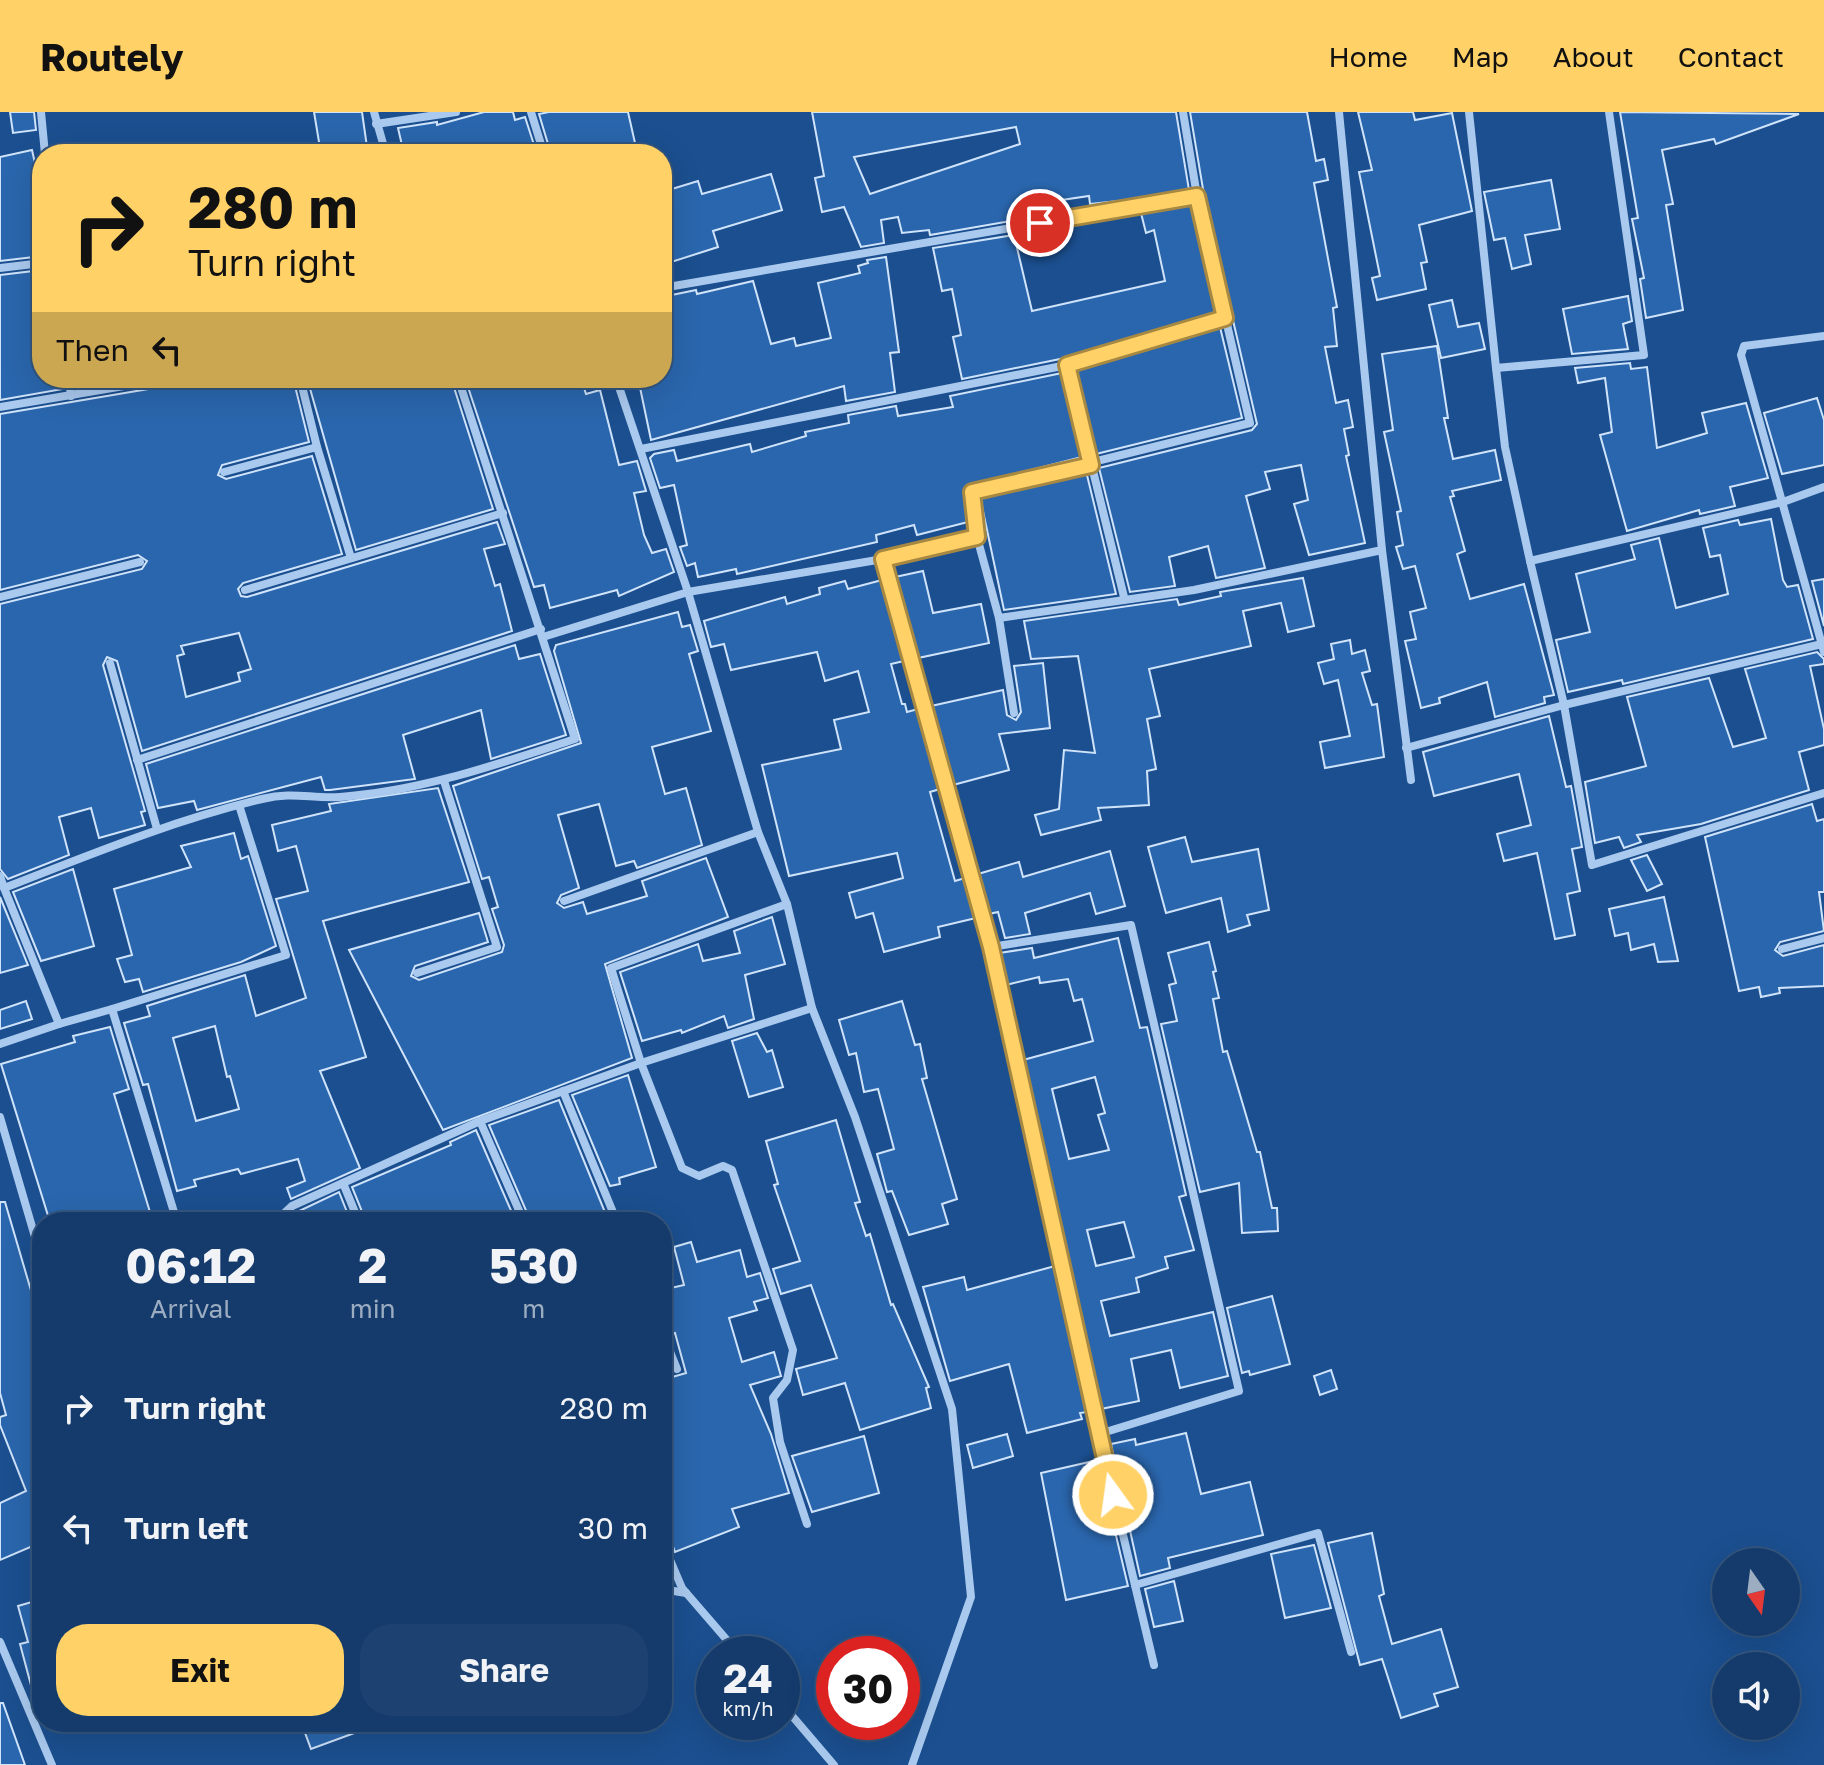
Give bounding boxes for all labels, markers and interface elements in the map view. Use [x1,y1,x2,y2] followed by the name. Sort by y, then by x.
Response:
[40,34,184,79] text: Routely
[1329,40,1408,73] text: Home
[1452,40,1509,73] text: Map
[1553,40,1634,73] text: About
[1678,40,1784,73] text: Contact
[188,173,357,240] text: 280 m
[56,176,160,280] icon: right
[1006,189,1074,257] pin
[1018,201,1062,245] icon: arrive
[188,241,356,284] text: Turn right
[145,328,189,372] icon: left
[56,332,129,368] text: Then
[125,1236,256,1294] text: 06:12
[358,1236,387,1294] text: 2
[489,1236,579,1294] text: 530
[150,1293,232,1324] text: Arrival
[350,1293,396,1324] text: min
[522,1293,545,1324] text: m
[56,1386,100,1430] icon: right
[124,1390,266,1426] text: Turn right
[560,1390,648,1426] text: 280 m
[1071,1453,1155,1537] position arrow
[56,1506,100,1550] icon: left
[124,1510,249,1546] text: Turn left
[578,1510,648,1546] text: 30 m
[1712,1548,1800,1636] north arrow
[1712,1548,1800,1740] map controls
[56,1624,344,1716] button: Exit
[360,1624,648,1716] button: Share
[816,1636,920,1740] speed limit sign: 30
[1712,1652,1800,1740] button: sound
[723,1654,773,1702] text: 24
[723,1696,773,1720] text: km/h

